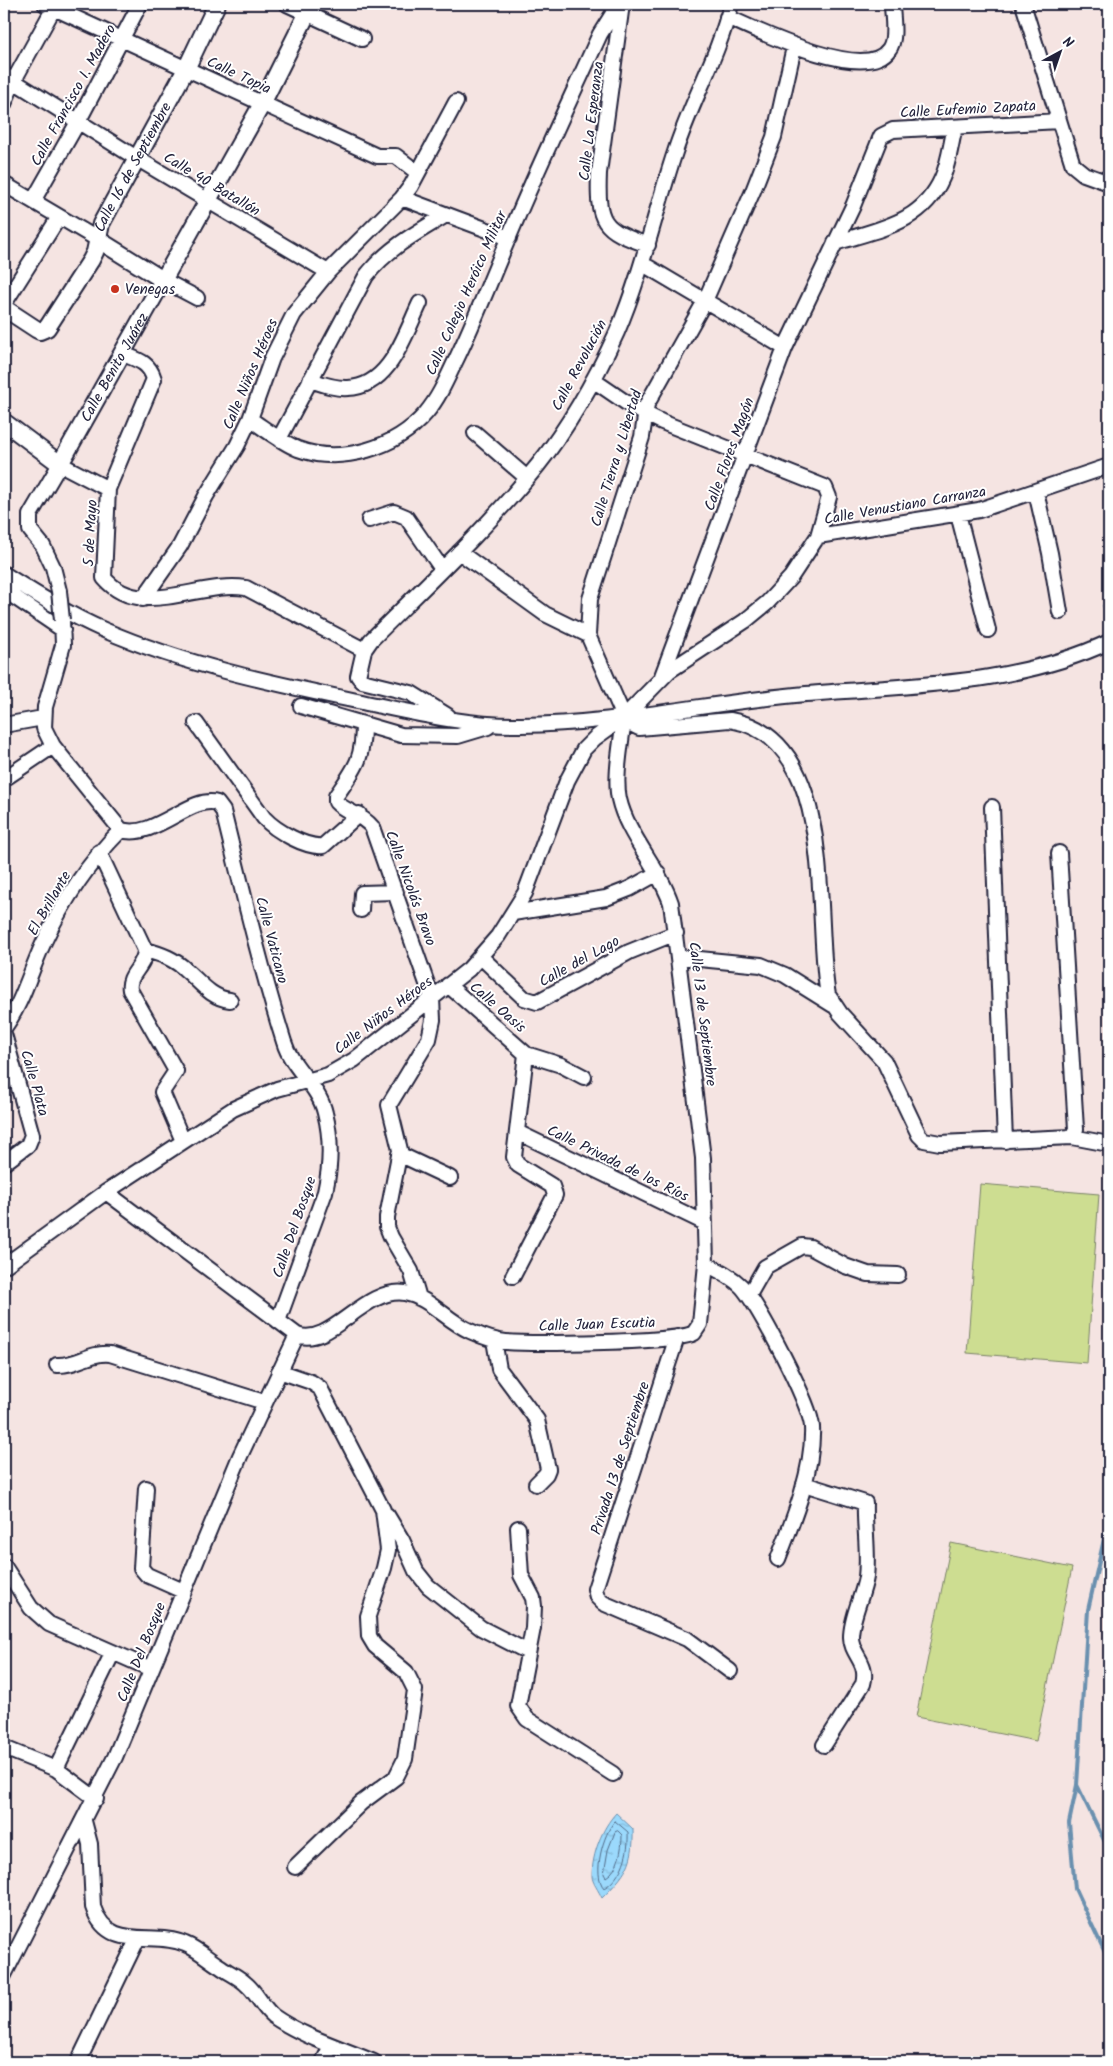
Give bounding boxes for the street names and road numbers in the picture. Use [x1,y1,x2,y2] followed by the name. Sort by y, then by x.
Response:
[25,20,123,171] street label: Calle Francisco I. Madero
[202,51,275,101] street label: Calle Topia
[573,60,611,182] street label: Calle La Esperanza
[899,94,1037,126] street label: Calle Eufemio Zapata
[89,98,179,234] street label: Calle 16 de Septiembre
[158,146,265,223] street label: Calle 40 Batallón
[420,206,514,380] street label: Calle Colegio Heróico Militar
[75,308,156,427] street label: Calle Benito Juárez
[217,315,285,434] street label: Calle Niños Héroes
[546,315,614,416] street label: Calle Revolución
[585,386,649,530] street label: Calle Tierra y Libertad
[698,394,762,515] street label: Calle Flores Magón
[822,480,988,532] street label: Calle Venustiano Carranza
[77,499,105,567] street label: 5 de Mayo
[378,827,442,950] street label: Calle Nicolás Bravo
[22,866,78,940] street label: El Brillante
[248,894,294,987] street label: Calle Vaticano
[535,930,624,994] street label: Calle del Lago
[681,941,723,1088] street label: Calle 13 de Septiembre
[329,970,439,1061] street label: Calle Niños Héroes
[464,976,532,1040] street label: Calle Oasis
[13,1047,55,1119] street label: Calle Plata
[542,1119,693,1209] street label: Calle Privada de los Ríos
[266,1173,324,1281] street label: Calle Del Bosque
[538,1311,656,1339] street label: Calle Juan Escutia
[585,1378,657,1538] street label: Privada 13 de Septiembre
[111,1598,173,1706] street label: Calle Del Bosque

